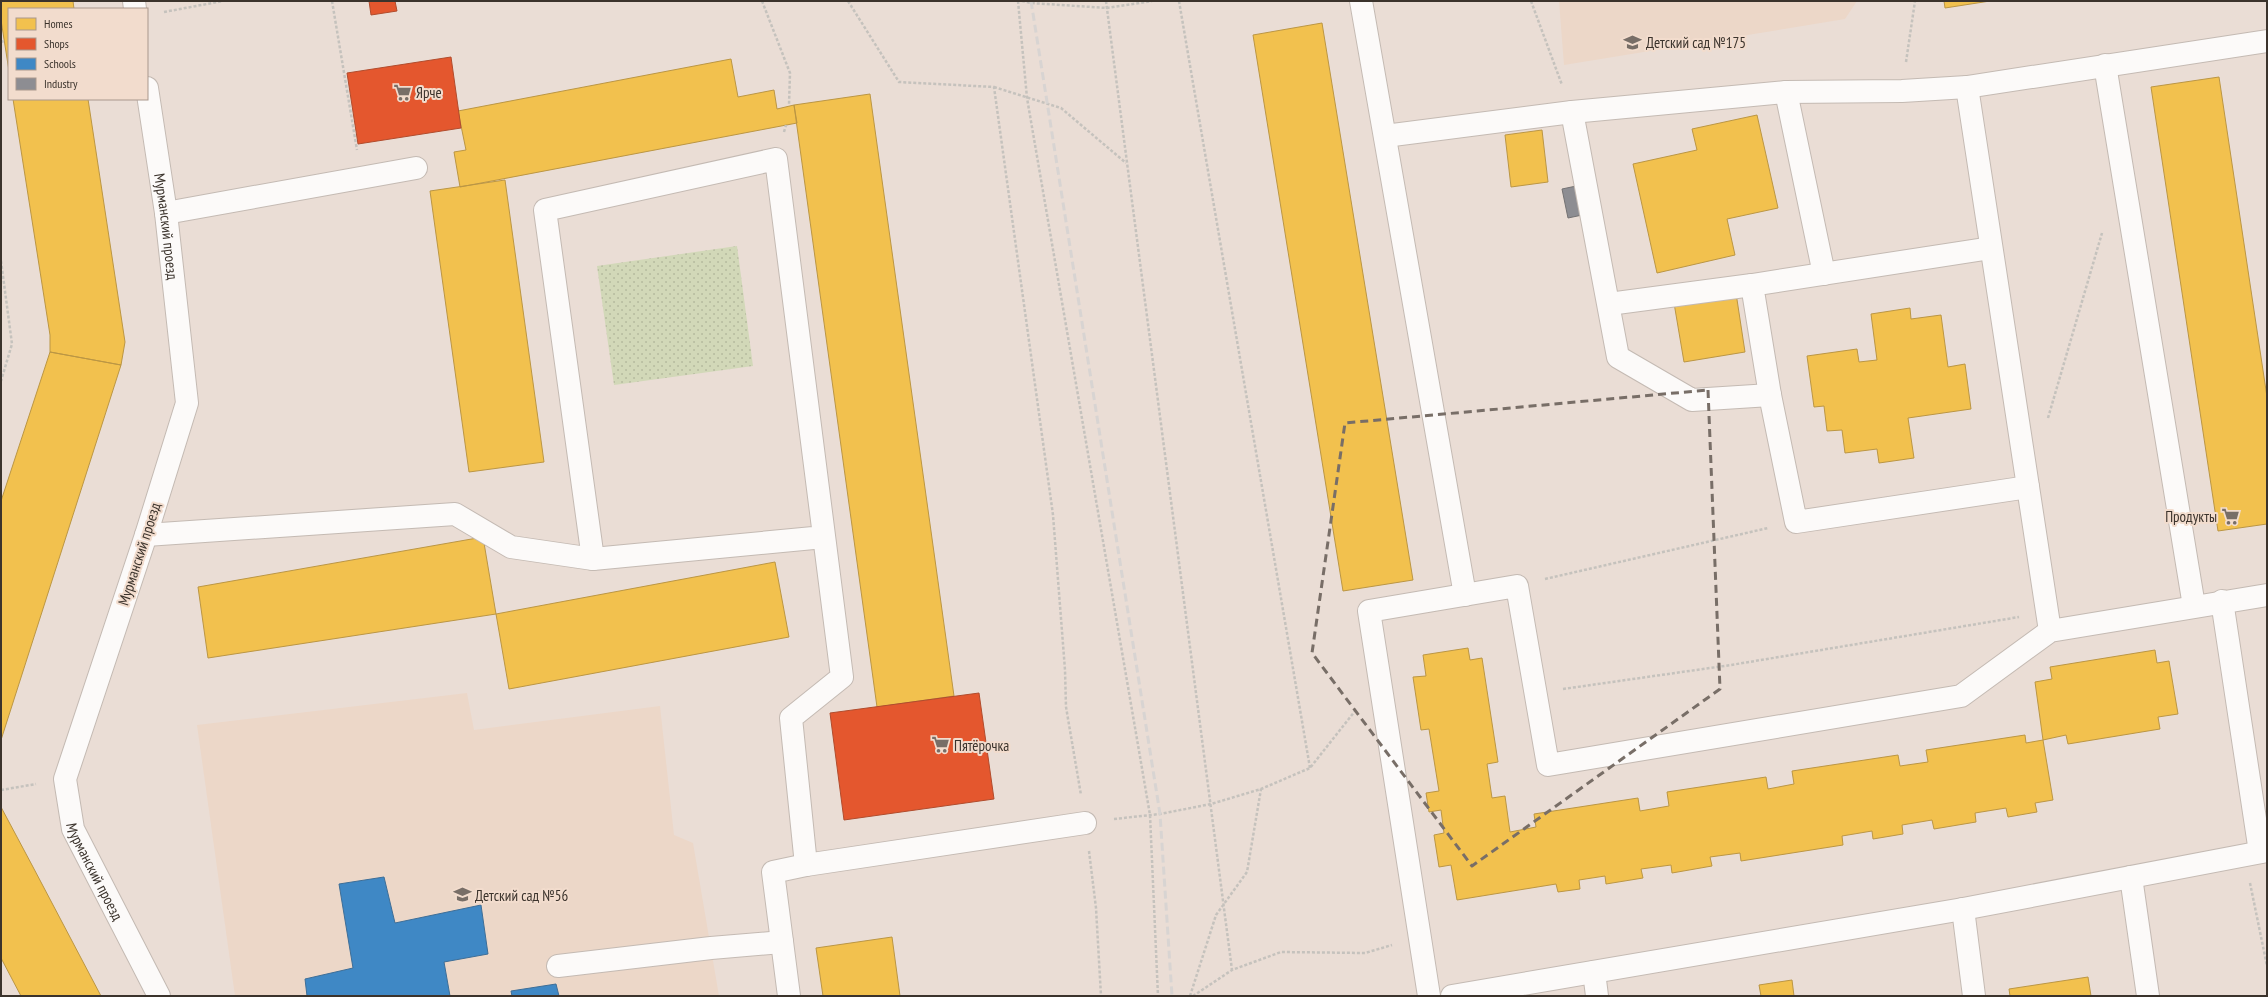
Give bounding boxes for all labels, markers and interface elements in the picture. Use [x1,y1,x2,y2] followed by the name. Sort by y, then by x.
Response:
[8,8,148,100] legend
[44,16,72,31] text: Homes
[1623,32,1643,52] school or university icon: Детский сад №175
[1646,33,1746,52] place label: Детский сад №175
[44,36,69,51] text: Shops
[44,56,76,71] text: Schools
[44,76,78,91] text: Industry
[393,82,413,102] supermarket icon: Ярче
[416,83,442,102] place label: Ярче
[151,172,183,281] street label: Мурманский проезд
[113,500,165,608] street label: Мурманский проезд
[2220,506,2240,526] supermarket icon: Продукты
[2165,507,2217,526] place label: Продукты
[931,735,951,755] supermarket icon: Пятёрочка
[954,736,1009,755] place label: Пятёрочка
[63,821,128,924] street label: Мурманский проезд
[452,885,472,905] school or university icon: Детский сад №56
[475,886,568,905] place label: Детский сад №56

